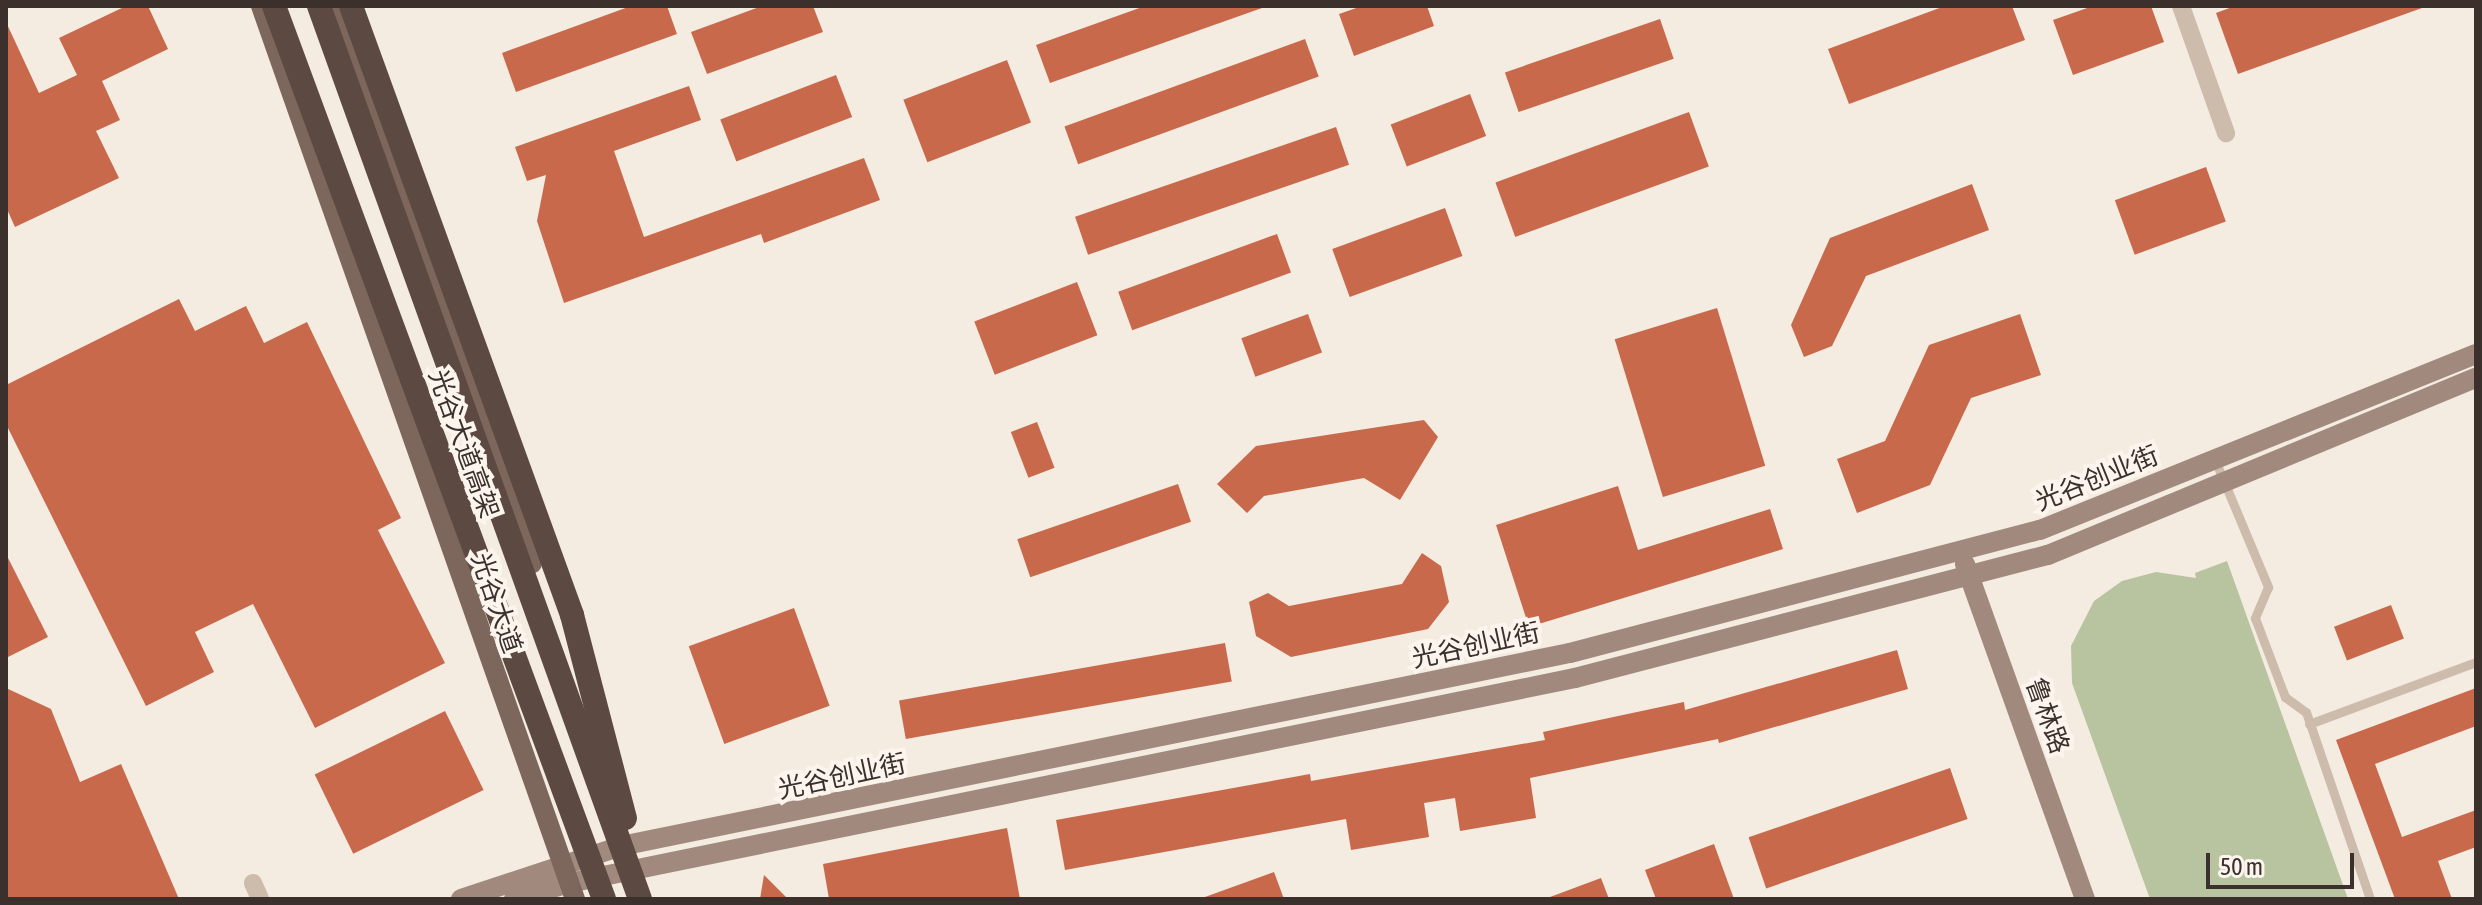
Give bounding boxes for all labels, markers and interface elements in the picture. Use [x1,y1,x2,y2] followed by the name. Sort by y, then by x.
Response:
[422,365,504,523] street label: 光谷大道高架
[2031,440,2163,518] street label: 光谷创业街
[464,549,528,657] street label: 光谷大道
[1409,617,1543,675] street label: 光谷创业街
[2019,674,2075,758] street label: 鲁林路
[775,748,909,806] street label: 光谷创业街
[2210,837,2358,887] scale bar
[2220,853,2263,880] text: 50 m

